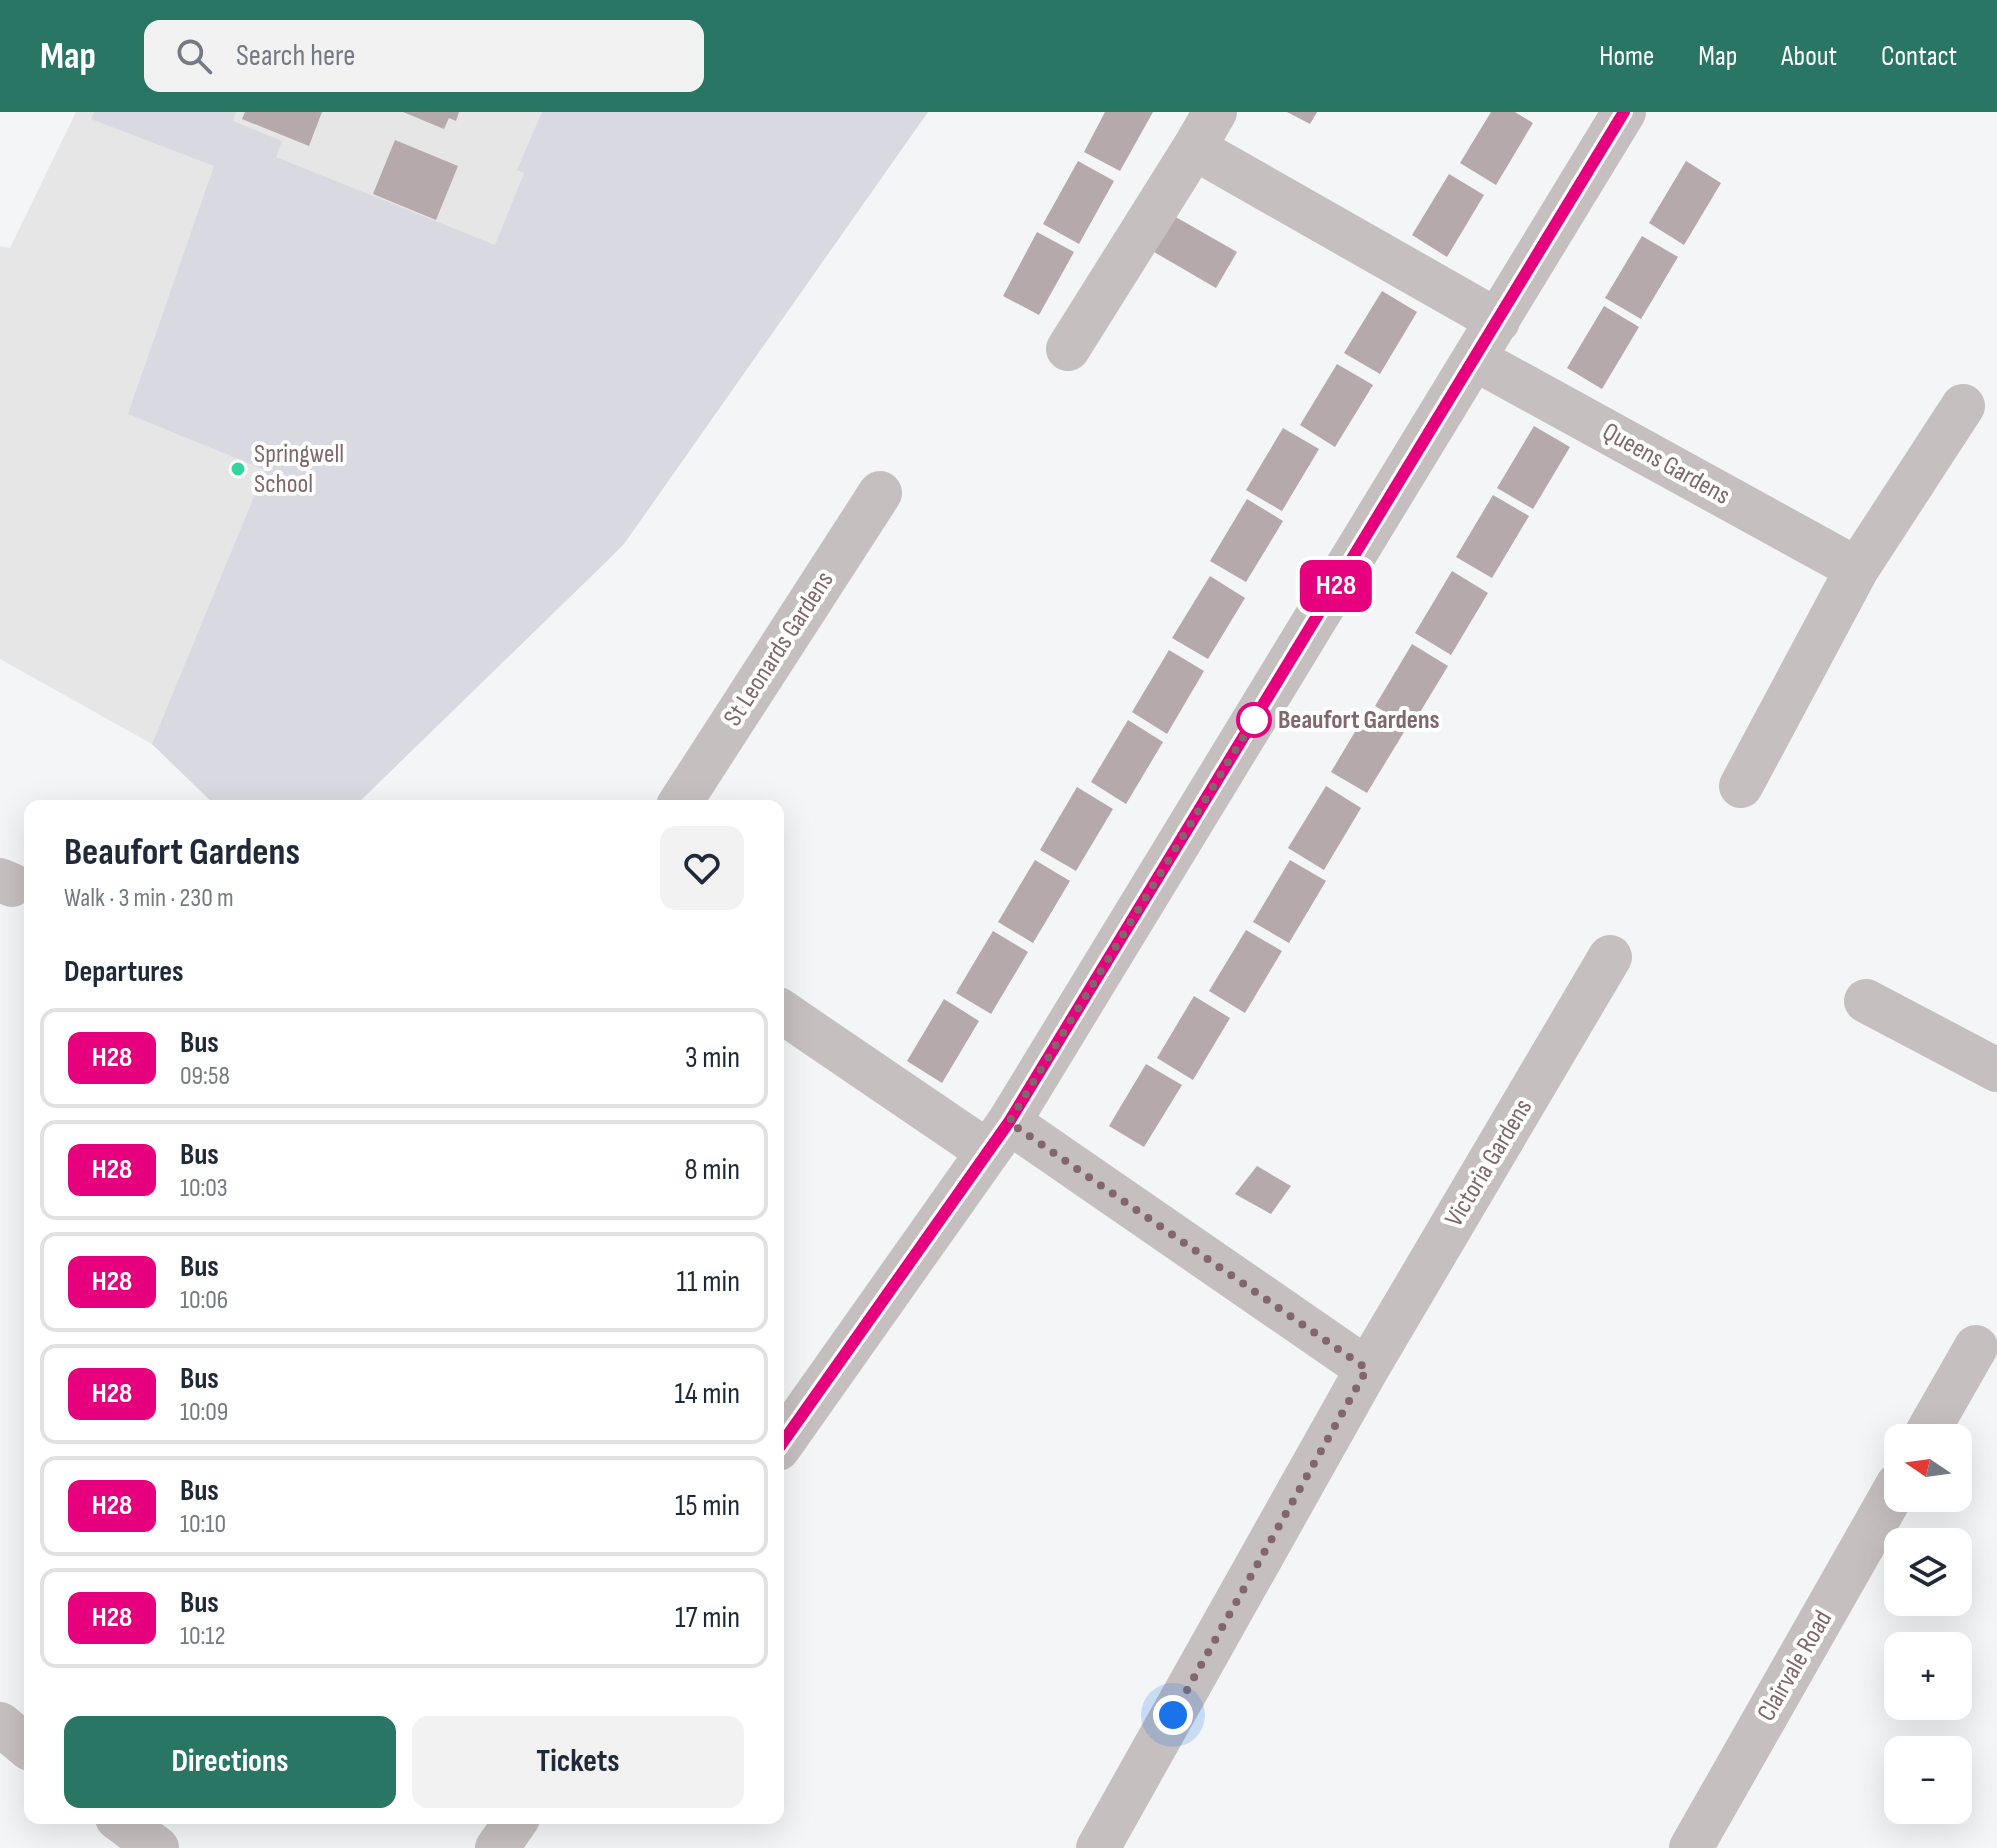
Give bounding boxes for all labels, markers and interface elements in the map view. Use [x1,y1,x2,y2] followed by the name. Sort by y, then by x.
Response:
[144,20,704,92] search box
[40,34,96,79] text: Map
[172,34,216,78] icon: search
[236,38,355,74] text: Search here
[1599,40,1654,73] text: Home
[1698,40,1737,73] text: Map
[1781,40,1837,73] text: About
[1881,40,1957,73] text: Contact
[1597,416,1735,512] street label: Queens Gardens
[254,439,344,500] place label: Springwell School
[229,460,247,478] marker: Springwell School
[1290,560,1382,612] line badge: H28
[718,566,840,732] street label: St Leonards Gardens
[1316,569,1356,602] text: H28
[1237,703,1271,737] marker: Beaufort Gardens
[1278,705,1439,736] place label: Beaufort Gardens
[660,826,744,910] button: heart
[64,830,300,875] text: Beaufort Gardens
[64,883,234,914] text: Walk · 3 min · 230 m
[64,954,184,990] text: Departures
[180,1025,219,1061] text: Bus
[685,1040,740,1076] text: 3 min
[92,1041,132,1074] text: H28
[180,1061,230,1092] text: 09:58
[1439,1094,1539,1232] street label: Victoria Gardens
[180,1137,219,1173] text: Bus
[684,1152,740,1188] text: 8 min
[92,1153,132,1186] text: H28
[180,1173,228,1204] text: 10:03
[180,1249,219,1285] text: Bus
[677,1264,740,1300] text: 11 min
[92,1265,132,1298] text: H28
[180,1285,228,1316] text: 10:06
[180,1361,219,1397] text: Bus
[675,1376,740,1412] text: 14 min
[92,1377,132,1410] text: H28
[180,1397,228,1428] text: 10:09
[1884,1424,1972,1512] north arrow
[1884,1424,1972,1824] map controls
[180,1473,219,1509] text: Bus
[675,1488,740,1524] text: 15 min
[92,1489,132,1522] text: H28
[180,1509,226,1540] text: 10:10
[1884,1528,1972,1616] button: layers
[180,1585,219,1621] text: Bus
[675,1600,740,1636] text: 17 min
[92,1601,132,1634] text: H28
[1751,1605,1839,1727] street label: Clairvale Road
[180,1621,225,1652] text: 10:12
[1884,1632,1972,1720] button: +
[1153,1695,1193,1735] your location
[64,1716,396,1808] button: Directions
[412,1716,744,1808] button: Tickets
[1884,1736,1972,1824] button: −

